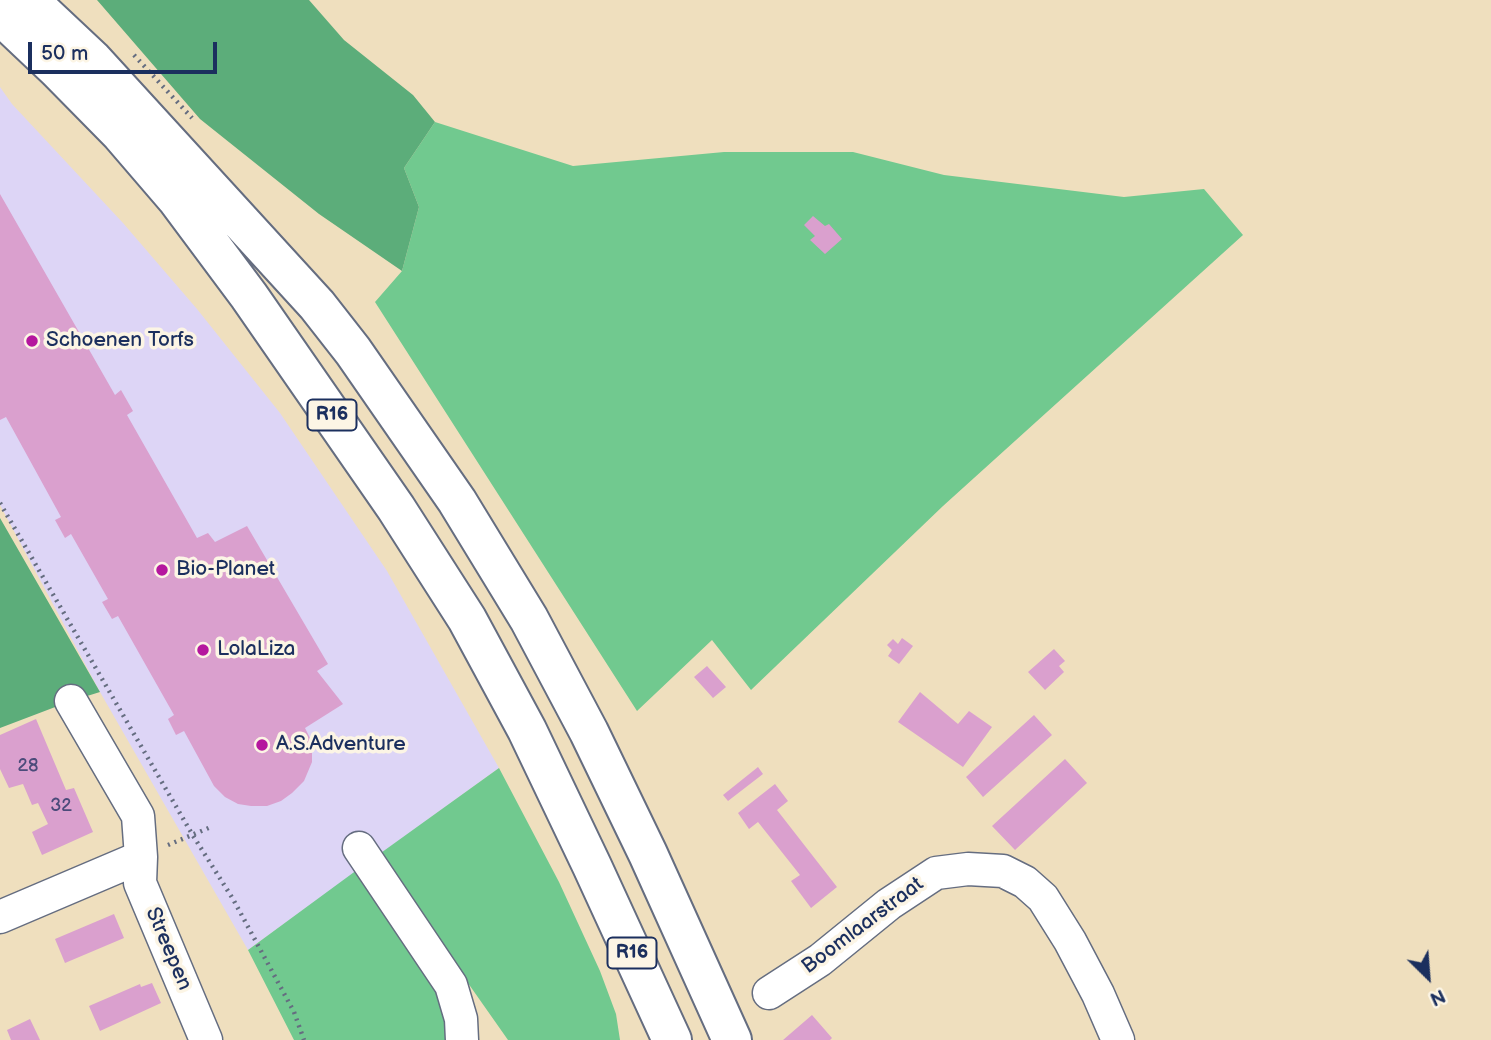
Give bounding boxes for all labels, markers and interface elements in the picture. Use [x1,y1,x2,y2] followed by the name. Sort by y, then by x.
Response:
[32,28,220,72] scale bar
[41,41,88,66] text: 50 m
[46,328,194,354] place label: Schoenen Torfs
[24,333,40,349] marker: Schoenen Torfs
[308,400,356,430] road number: R16
[176,557,275,583] place label: Bio-Planet
[154,562,170,578] marker: Bio-Planet
[217,637,295,663] place label: LolaLiza
[195,642,211,658] marker: LolaLiza
[276,732,406,758] place label: A.S.Adventure
[254,737,270,753] marker: A.S.Adventure
[17,755,39,777] house number: 28
[50,795,72,817] house number: 32
[797,872,929,980] street label: Boomlaarstraat
[139,904,197,994] street label: Streepen
[608,937,656,968] road number: R16
[1393,942,1463,1012] north arrow
[1426,983,1448,1010] text: N

